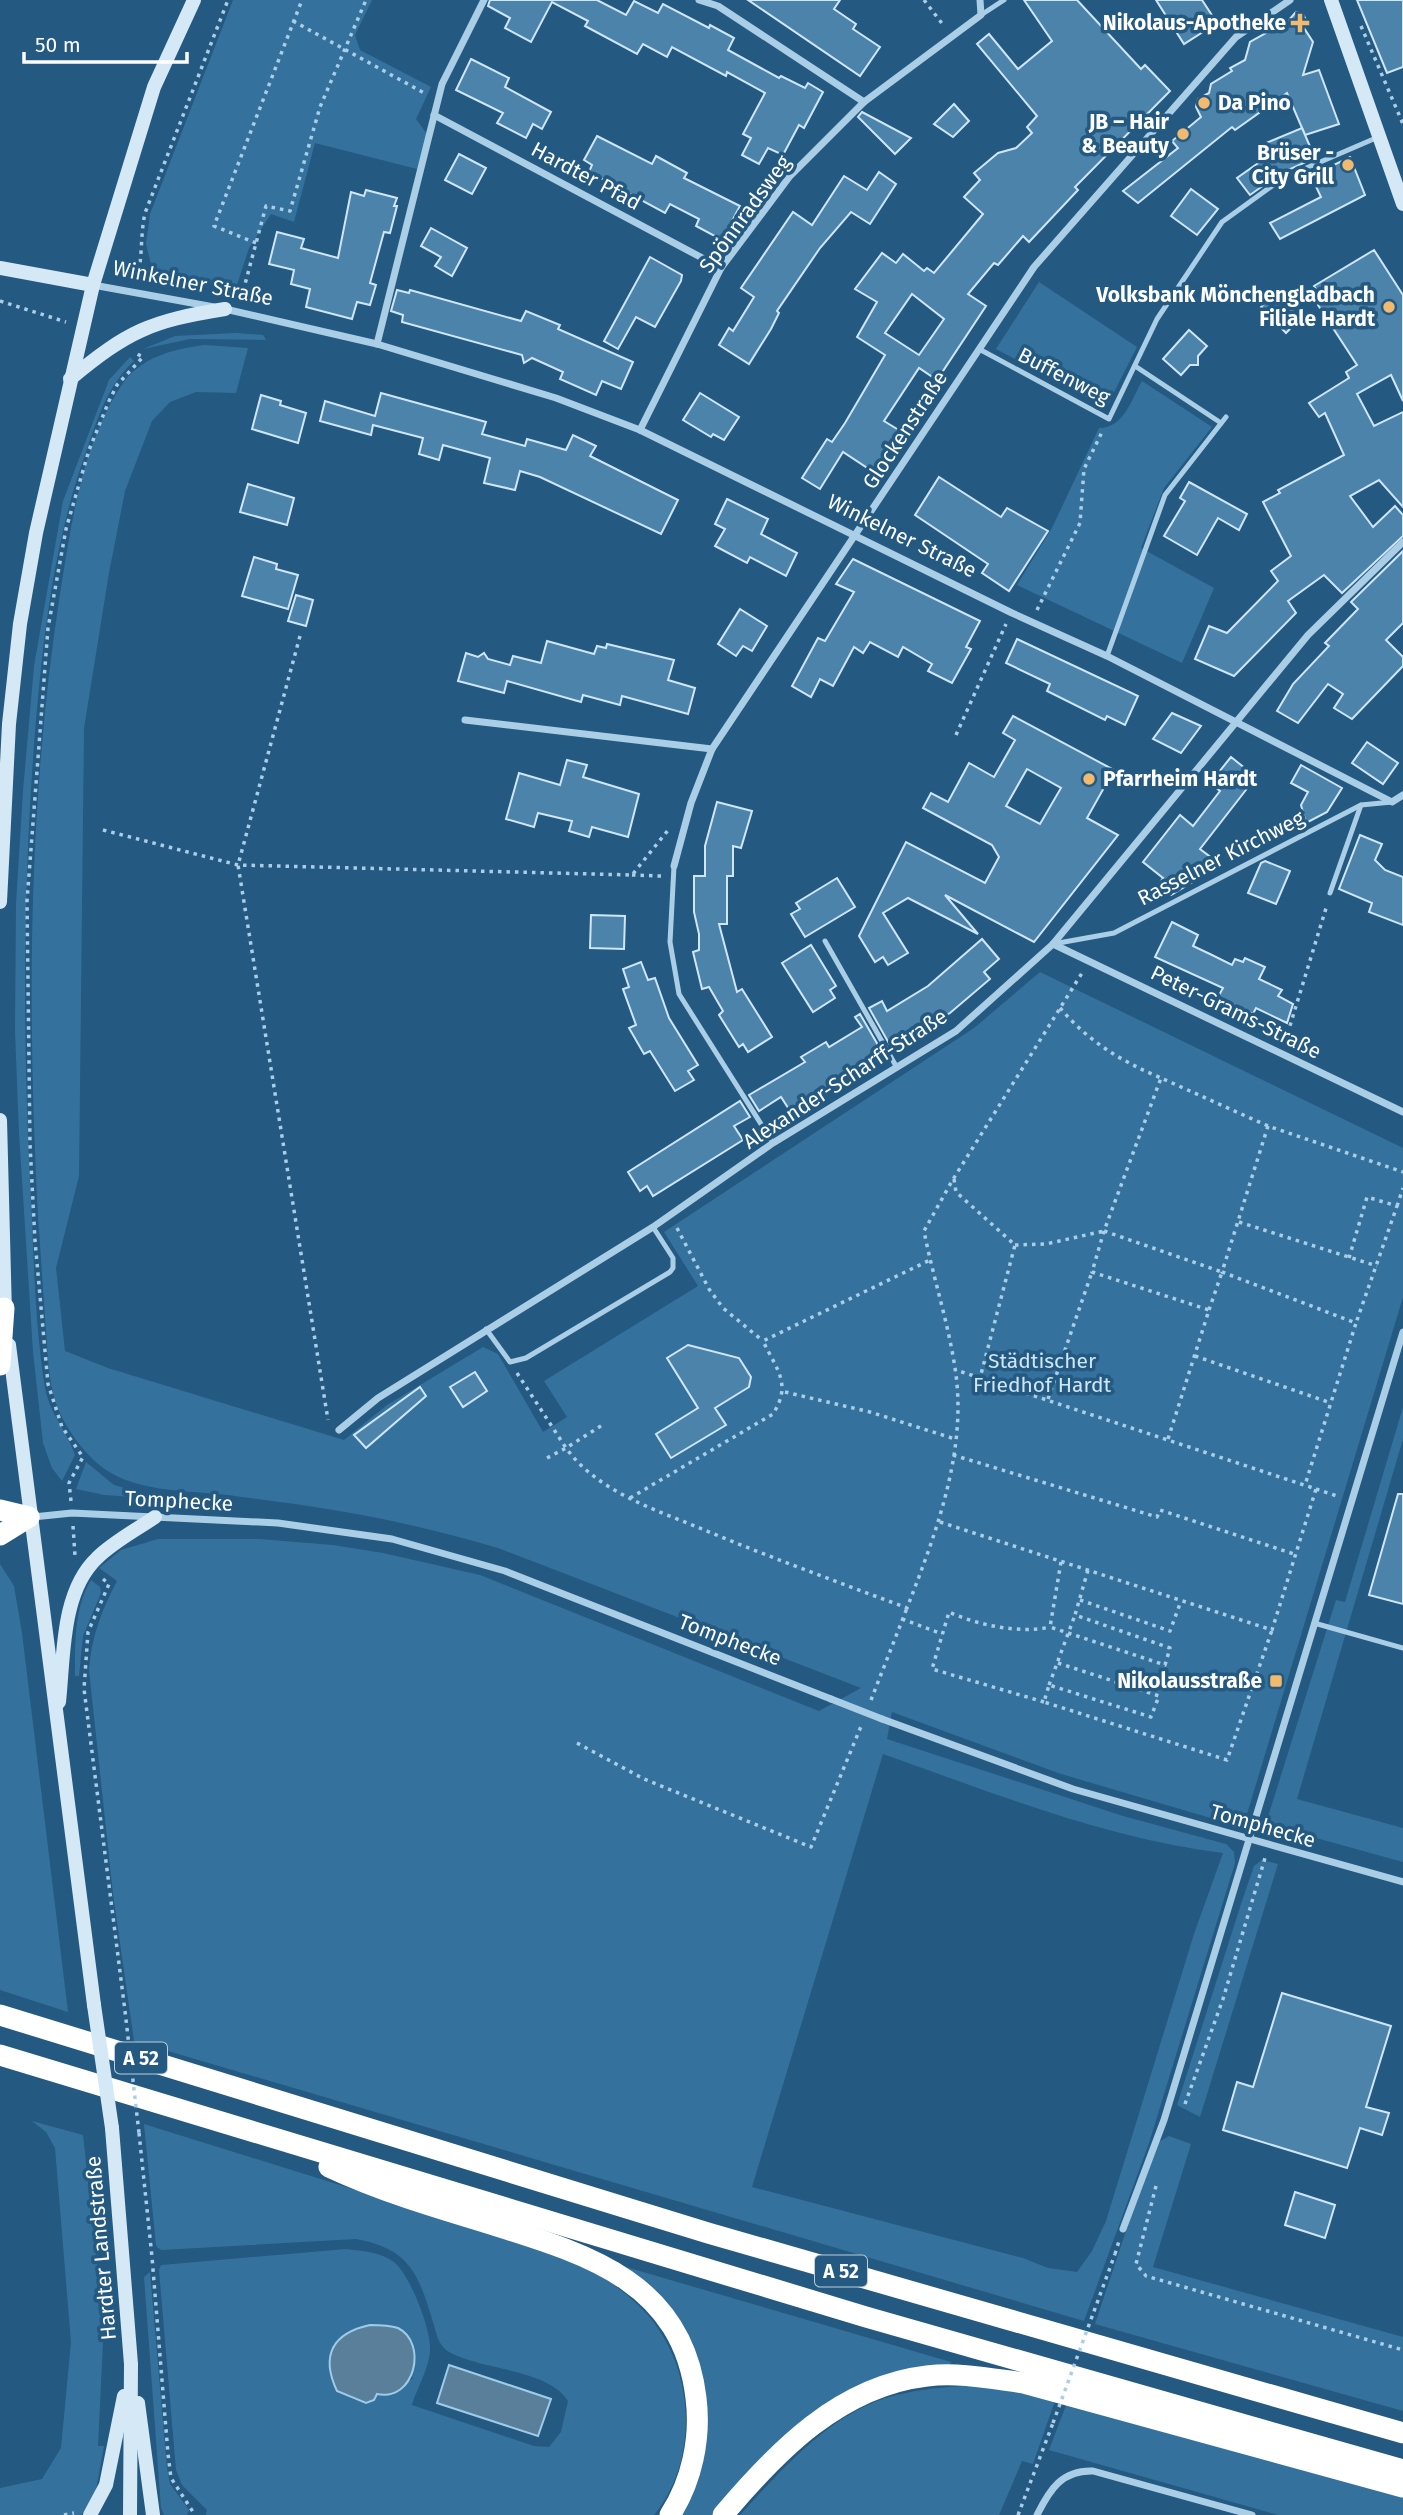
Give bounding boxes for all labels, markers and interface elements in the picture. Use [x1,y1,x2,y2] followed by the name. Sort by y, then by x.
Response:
[1103,10,1286,36] place label: Nikolaus-Apotheke
[1292,15,1308,31] marker: Nikolaus-Apotheke
[24,21,187,65] scale bar
[35,32,81,58] text: 50 m
[1218,90,1291,116] place label: Da Pino
[1196,95,1212,111] marker: Da Pino
[1081,109,1170,159] place label: JB – Hair & Beauty
[1175,126,1191,142] marker: JB – Hair & Beauty
[527,136,645,216] street label: Hardter Pfad
[1252,140,1335,190] place label: Brüser - City Grill
[694,150,796,278] street label: Spönnradsweg
[1340,157,1356,173] marker: Brüser - City Grill
[111,255,275,311] street label: Winkelner Straße
[1095,282,1376,332] place label: Volksbank Mönchengladbach Filiale Hardt
[1381,299,1397,315] marker: Volksbank Mönchengladbach Filiale Hardt
[1014,342,1115,410] street label: Buffenweg
[857,366,953,494] street label: Glockenstraße
[823,489,981,583] street label: Winkelner Straße
[1103,766,1258,792] place label: Pfarrheim Hardt
[1081,771,1097,787] marker: Pfarrheim Hardt
[1133,805,1309,911] street label: Rasselner Kirchweg
[1146,959,1326,1065] street label: Peter-Grams-Straße
[738,1003,952,1155] street label: Alexander-Scharff-Straße
[973,1348,1111,1398] park label: Städtischer Friedhof Hardt
[124,1485,234,1517] street label: Tomphecke
[675,1608,785,1672] street label: Tomphecke
[1117,1668,1262,1694] place label: Nikolausstraße
[1268,1673,1284,1689] marker: Nikolausstraße
[1207,1799,1319,1853] street label: Tomphecke
[115,2042,167,2074] road number: A 52
[80,2155,122,2341] street label: Hardter Landstraße
[815,2256,867,2286] road number: A 52

